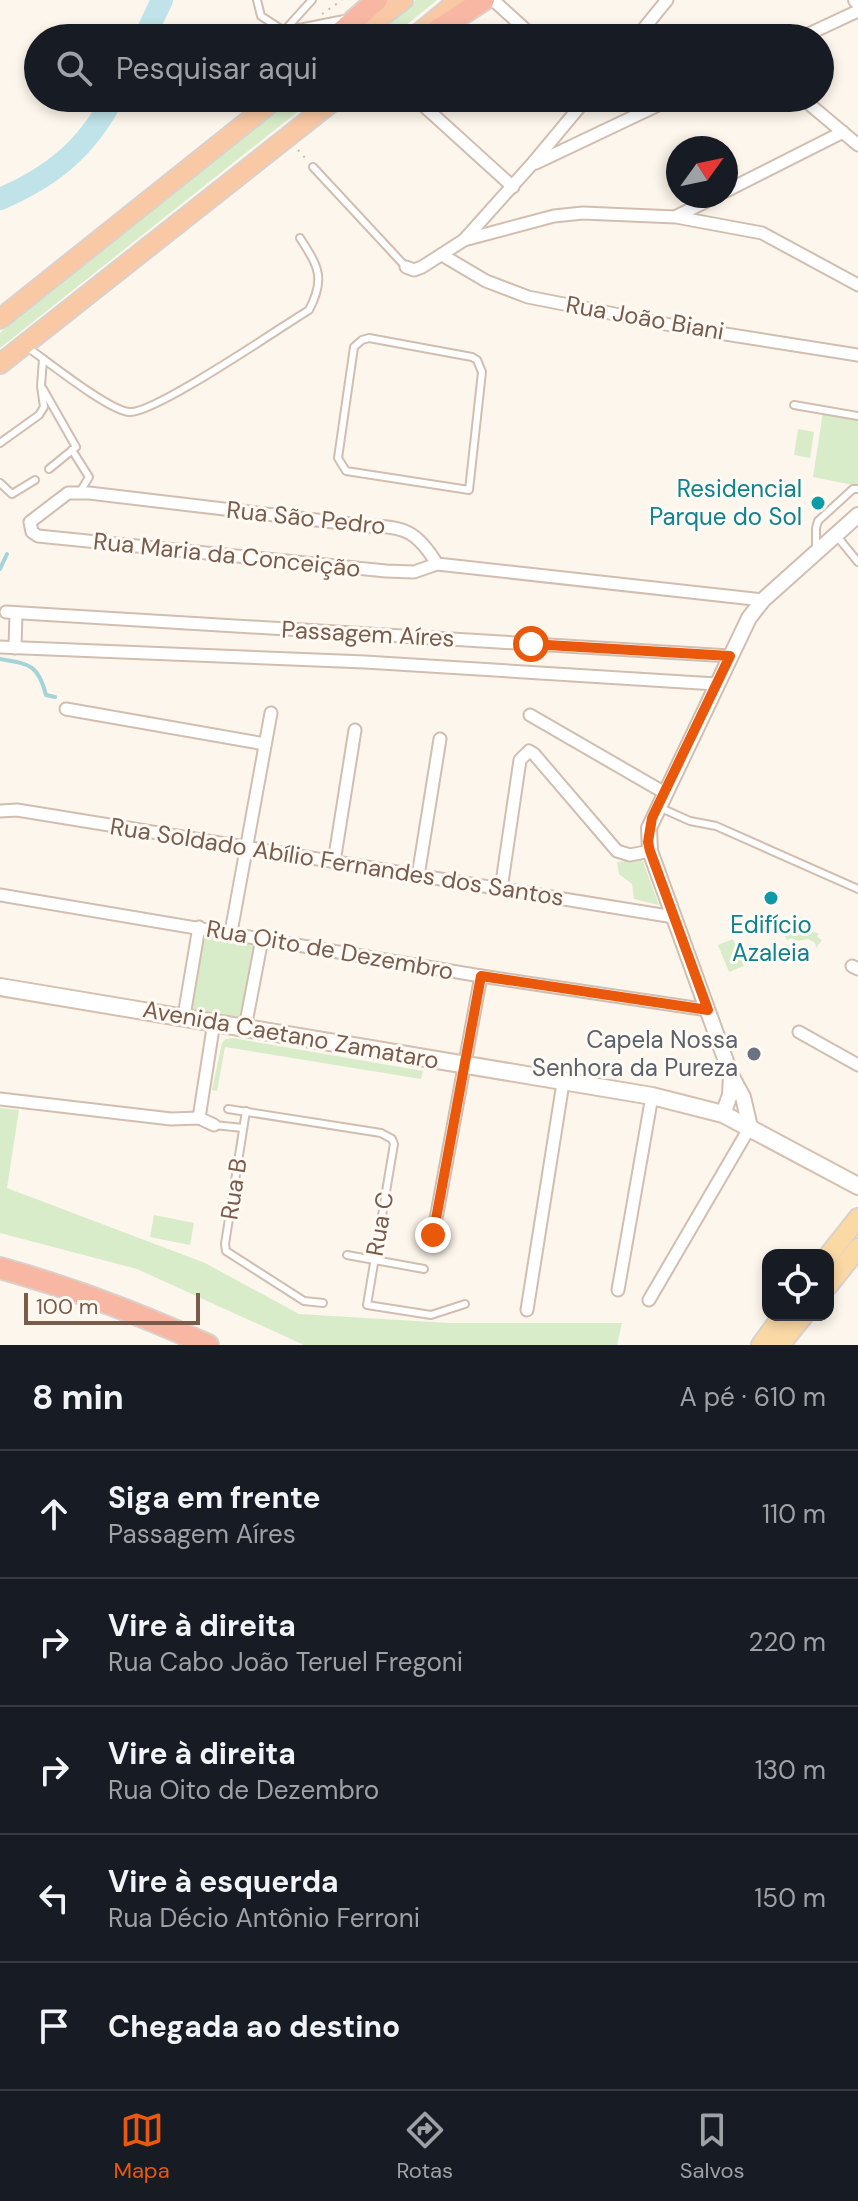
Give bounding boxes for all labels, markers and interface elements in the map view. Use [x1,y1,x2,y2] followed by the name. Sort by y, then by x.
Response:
[24,24,834,112] search box
[52,46,96,90] icon: search
[116,49,318,88] text: Pesquisar aqui
[666,136,738,208] north arrow
[564,288,727,347] street label: Rua João Biani
[649,473,802,532] place label: Residencial Parque do Sol
[225,494,387,541] street label: Rua São Pedro
[809,494,827,512] marker: Residencial Parque do Sol
[92,525,362,584] street label: Rua Maria da Conceição
[281,613,455,654] street label: Passagem Aíres
[513,626,549,662] route start
[108,810,566,913] street label: Rua Soldado Abílio Fernandes dos Santos
[762,889,780,907] marker: Edifício Azaleia
[730,909,812,968] place label: Edifício Azaleia
[204,913,456,987] street label: Rua Oito de Dezembro
[141,993,442,1076] street label: Avenida Caetano Zamataro
[532,1024,738,1083] place label: Capela Nossa Senhora da Pureza
[745,1045,763,1063] marker: Capela Nossa Senhora da Pureza
[213,1156,254,1222] street label: Rua B
[359,1189,400,1258] street label: Rua C
[415,1217,451,1253] route end
[762,1249,834,1321] map controls
[762,1249,834,1321] button: locate
[24,1289,200,1325] scale bar
[36,1292,98,1321] text: 100 m
[32,1375,124,1420] text: 8 min
[679,1380,826,1414] text: A pé · 610 m
[108,1478,321,1517] text: Siga em frente
[32,1492,76,1536] icon: ahead
[762,1497,826,1531] text: 110 m
[108,1517,296,1551] text: Passagem Aíres
[108,1606,296,1645] text: Vire à direita
[32,1620,76,1664] icon: right
[748,1625,826,1659] text: 220 m
[108,1645,463,1679] text: Rua Cabo João Teruel Fregoni
[108,1734,296,1773] text: Vire à direita
[32,1748,76,1792] icon: right
[755,1753,826,1787] text: 130 m
[108,1773,379,1807] text: Rua Oito de Dezembro
[108,1862,339,1901] text: Vire à esquerda
[32,1876,76,1920] icon: left
[754,1881,826,1915] text: 150 m
[108,1901,420,1935] text: Rua Décio Antônio Ferroni
[32,2004,76,2048] icon: arrive
[108,2007,400,2046] text: Chegada ao destino
[113,2108,170,2185] tab: Mapa
[396,2108,453,2185] tab: Rotas
[680,2108,745,2185] tab: Salvos

